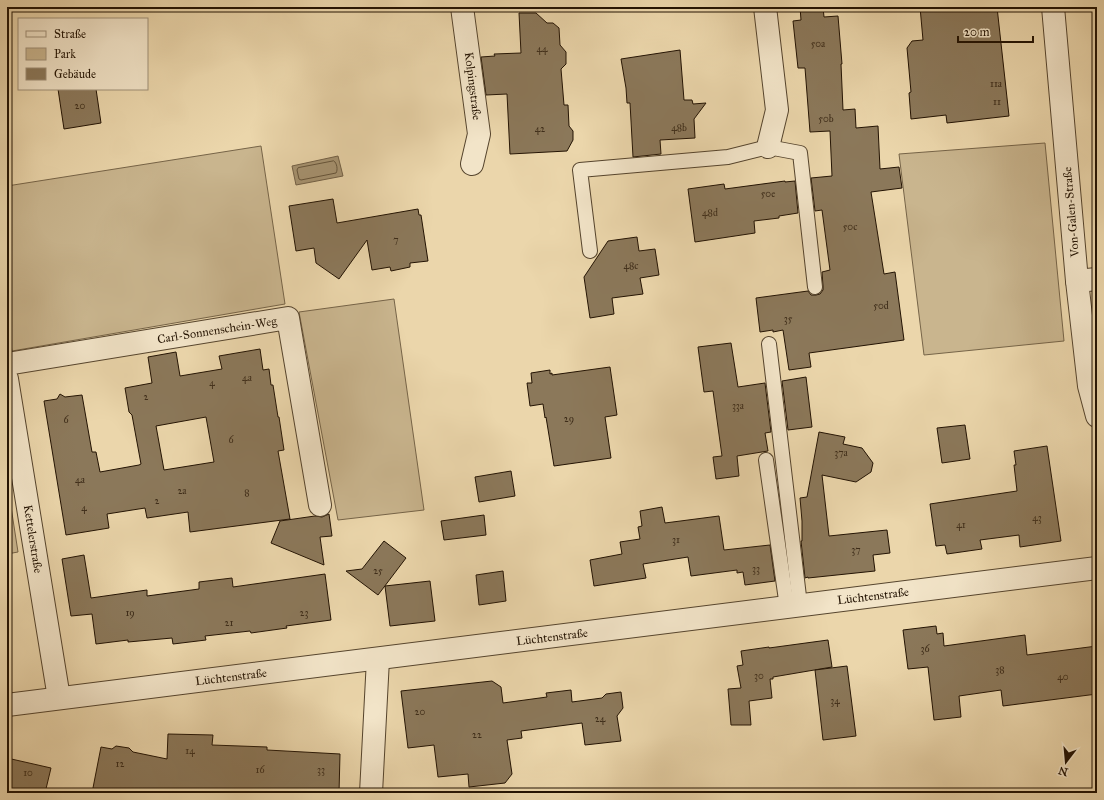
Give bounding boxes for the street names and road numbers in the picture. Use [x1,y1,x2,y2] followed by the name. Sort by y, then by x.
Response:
[461,51,484,121] street label: Kolpingstraße
[1060,166,1082,259] street label: Von-Galen-Straße
[156,314,278,347] street label: Carl-Sonnenschein-Weg
[21,504,45,574] street label: Kettelerstraße
[836,585,910,607] street label: Lüchtenstraße
[515,626,589,648] street label: Lüchtenstraße
[194,666,268,688] street label: Lüchtenstraße

